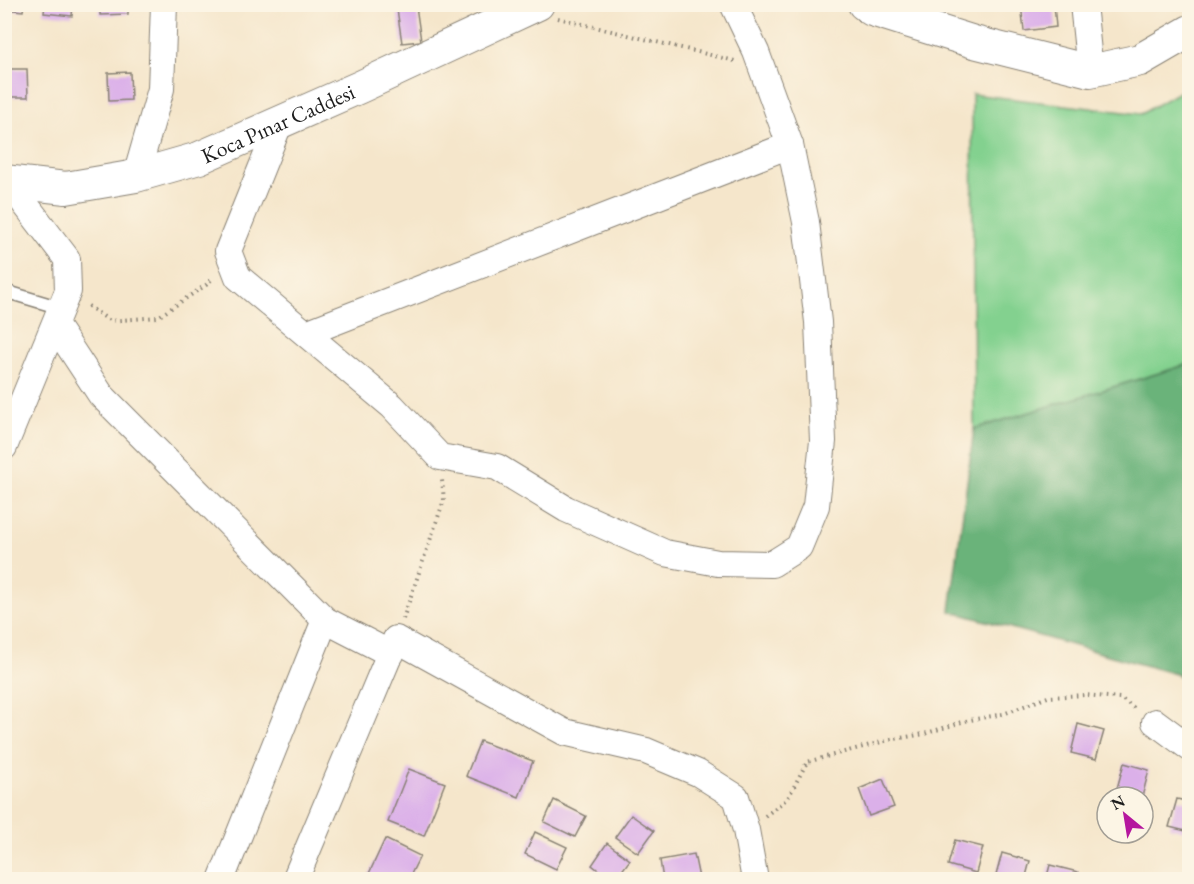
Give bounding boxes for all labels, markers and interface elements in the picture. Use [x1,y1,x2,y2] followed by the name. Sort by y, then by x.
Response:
[196,77,359,170] street label: Koca Pınar Caddesi
[1095,785,1155,845] north arrow
[1107,790,1129,815] text: N

